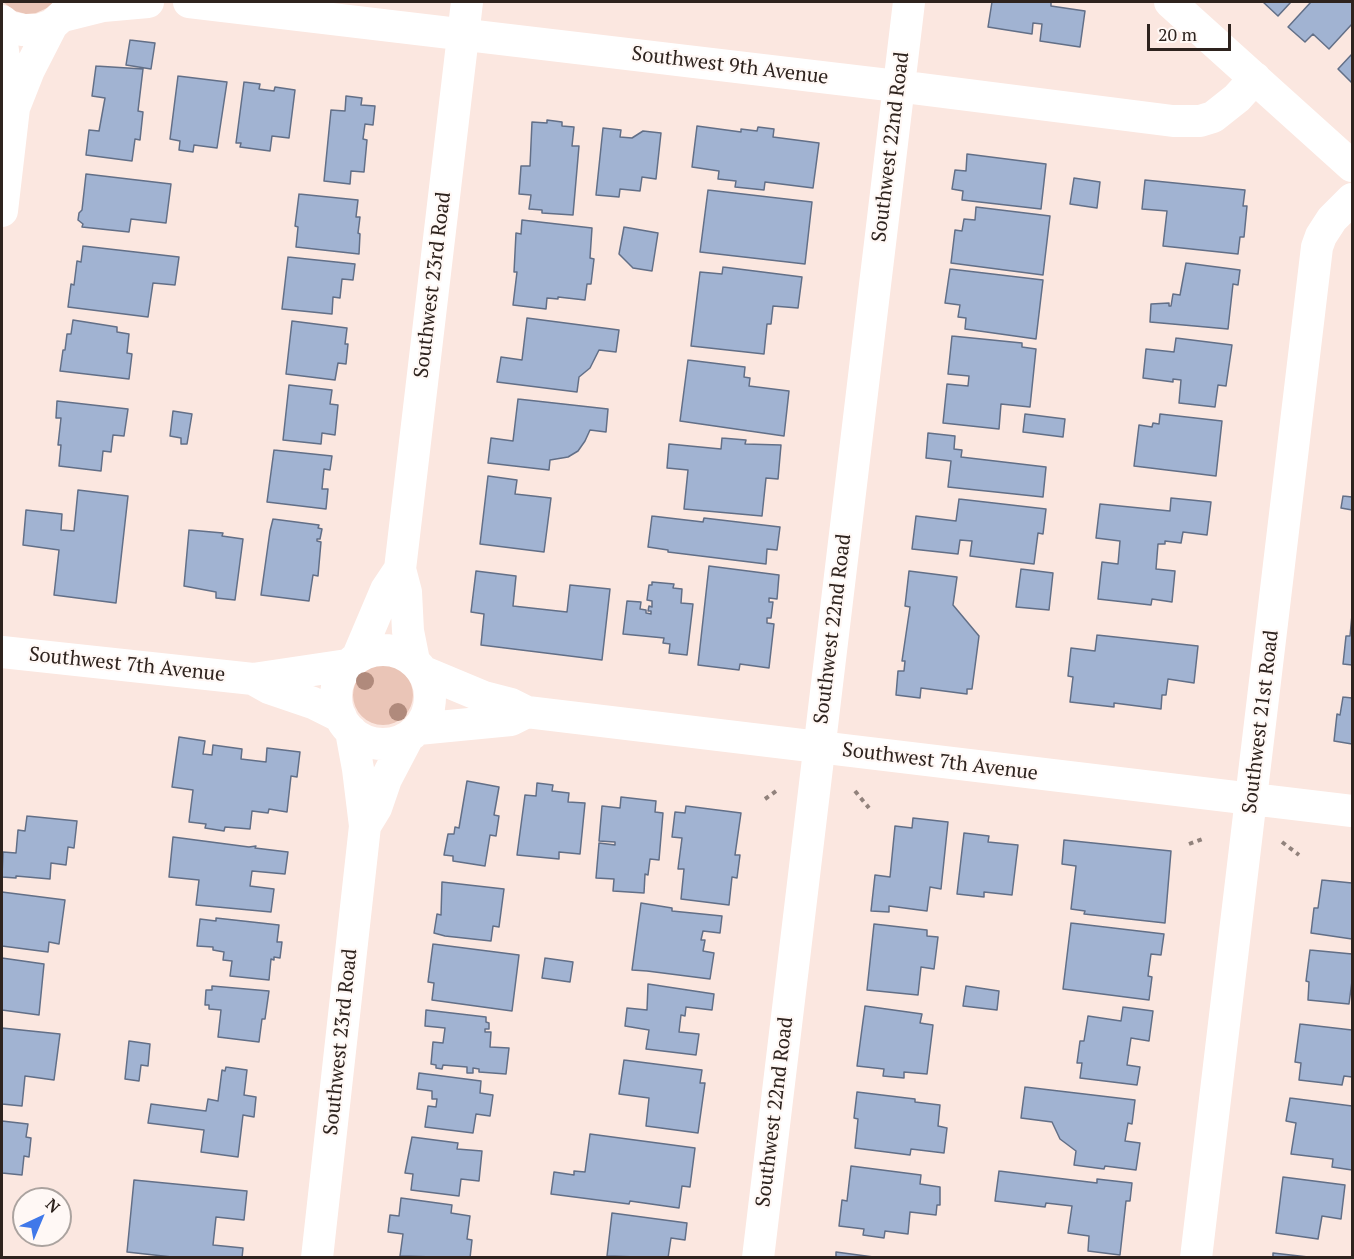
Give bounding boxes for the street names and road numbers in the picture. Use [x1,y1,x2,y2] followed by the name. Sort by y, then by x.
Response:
[630,42,830,90] street label: Southwest 9th Avenue
[867,50,915,244] street label: Southwest 22nd Road
[410,191,456,379] street label: Southwest 23rd Road
[809,532,857,726] street label: Southwest 22nd Road
[1238,629,1284,815] street label: Southwest 21st Road
[28,643,226,687] street label: Southwest 7th Avenue
[841,738,1039,786] street label: Southwest 7th Avenue
[319,948,363,1136] street label: Southwest 23rd Road
[751,1015,799,1209] street label: Southwest 22nd Road

